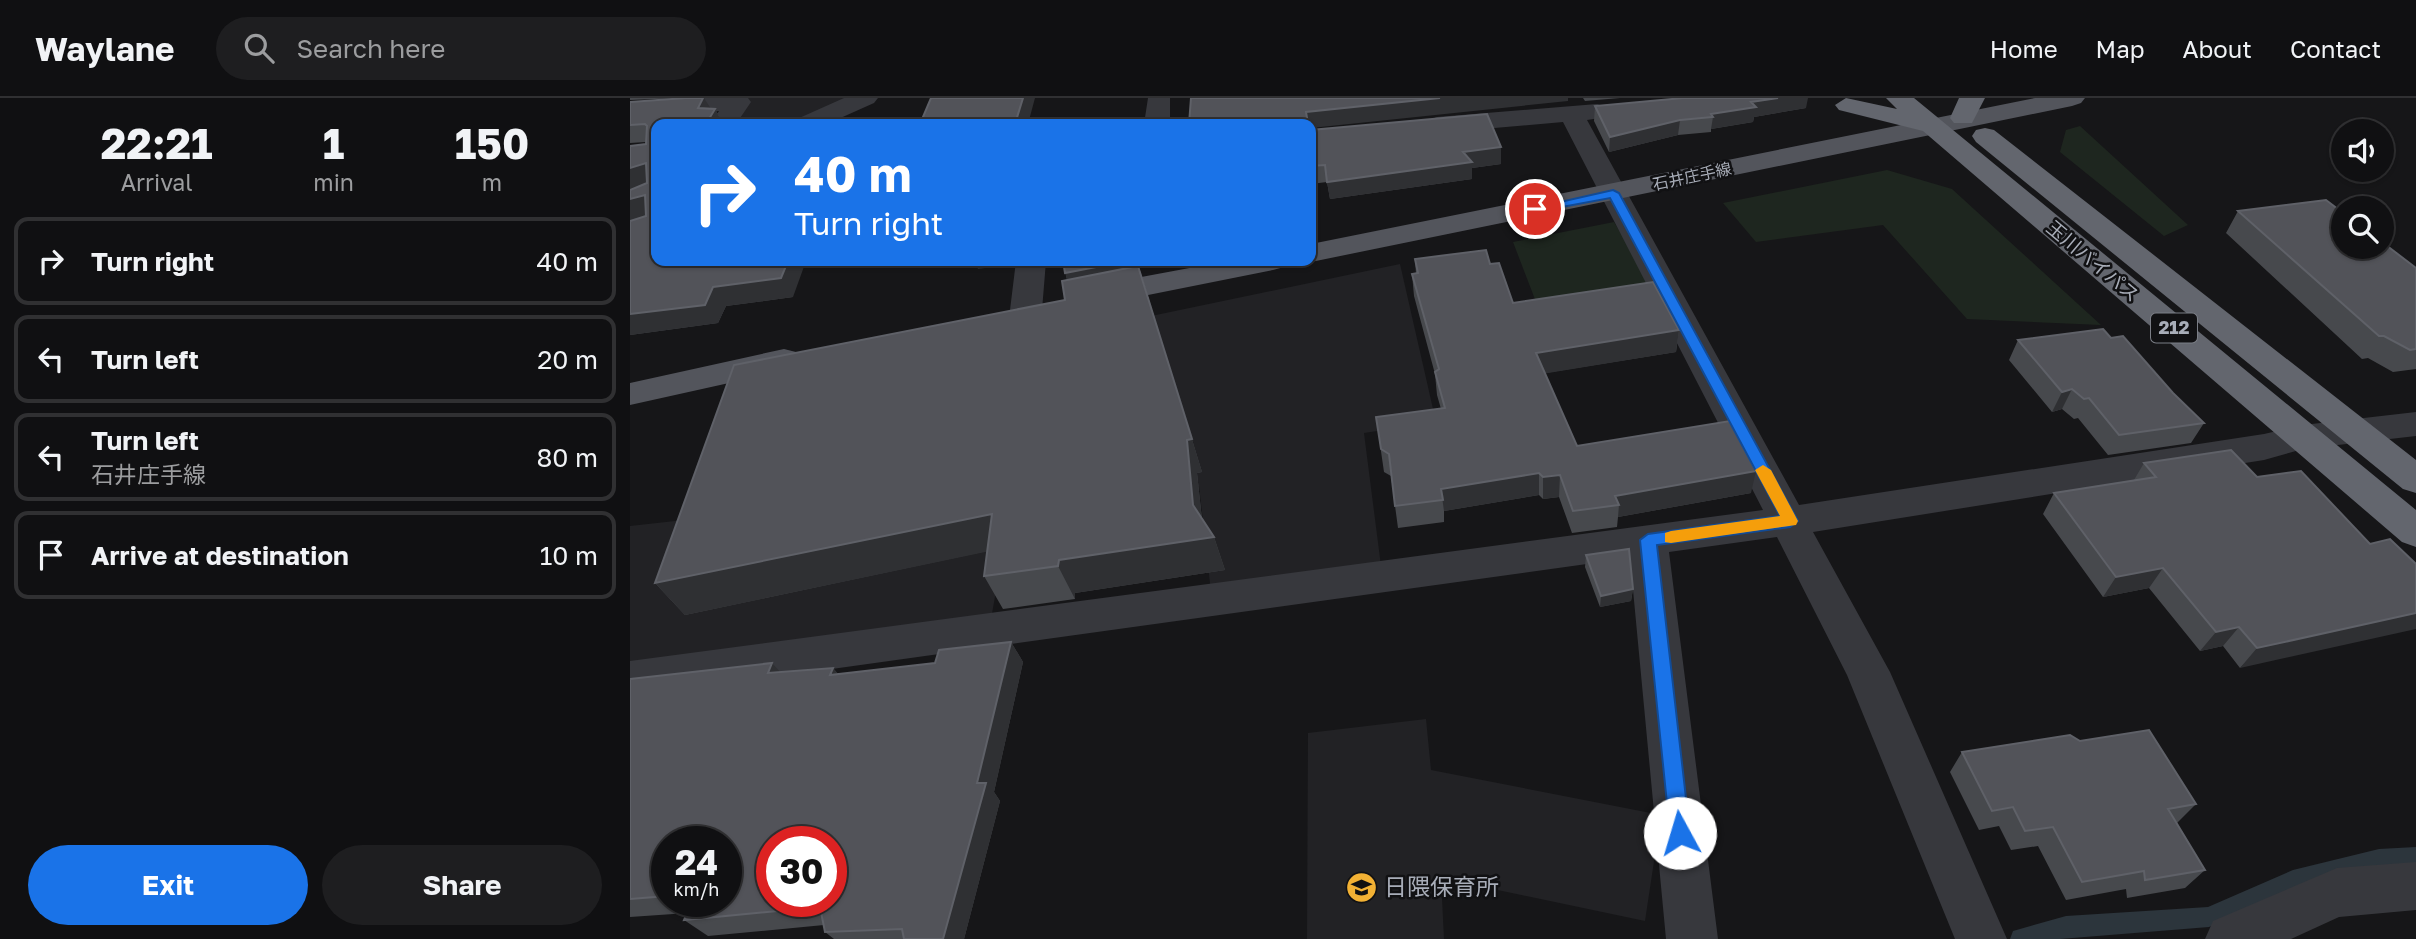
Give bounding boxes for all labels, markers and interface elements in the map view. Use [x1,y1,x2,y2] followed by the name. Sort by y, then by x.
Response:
[216,17,706,80] search box
[35,29,174,68] text: Waylane
[240,29,278,67] icon: search
[296,33,445,64] text: Search here
[1990,34,2058,63] text: Home
[2096,34,2145,63] text: Map
[2183,34,2252,63] text: About
[2290,34,2381,63] text: Contact
[101,118,213,168] text: 22:21
[323,118,345,168] text: 1
[455,118,529,168] text: 150
[2331,119,2394,259] map controls
[2331,119,2394,182] button: sound
[794,144,912,203] text: 40 m
[679,147,770,238] icon: right
[1651,158,1733,194] street label: 石井庄手線
[121,168,193,196] text: Arrival
[313,168,354,196] text: min
[482,168,502,196] text: m
[1505,179,1565,239] pin
[1516,190,1554,228] icon: arrive
[2331,196,2394,259] button: search
[794,204,943,242] text: Turn right
[2042,215,2144,306] street label: 玉川バイパス
[32,242,70,280] icon: right
[91,246,214,277] text: Turn right
[537,246,598,277] text: 40 m
[2151,313,2197,342] road number: 212
[32,340,70,378] icon: left
[91,344,199,375] text: Turn left
[537,344,598,375] text: 20 m
[91,425,199,456] text: Turn left
[32,438,70,476] icon: left
[537,442,598,473] text: 80 m
[91,460,206,488] text: 石井庄手線
[32,536,70,574] icon: arrive
[91,540,349,571] text: Arrive at destination
[540,540,598,571] text: 10 m
[1643,796,1717,870] position arrow
[756,826,847,917] speed limit sign: 30
[675,841,718,883] text: 24
[28,845,308,925] button: Exit
[322,845,602,925] button: Share
[1344,870,1378,904] school or university icon: 日隈保育所
[1384,872,1499,900] place label: 日隈保育所
[674,878,719,900] text: km/h

